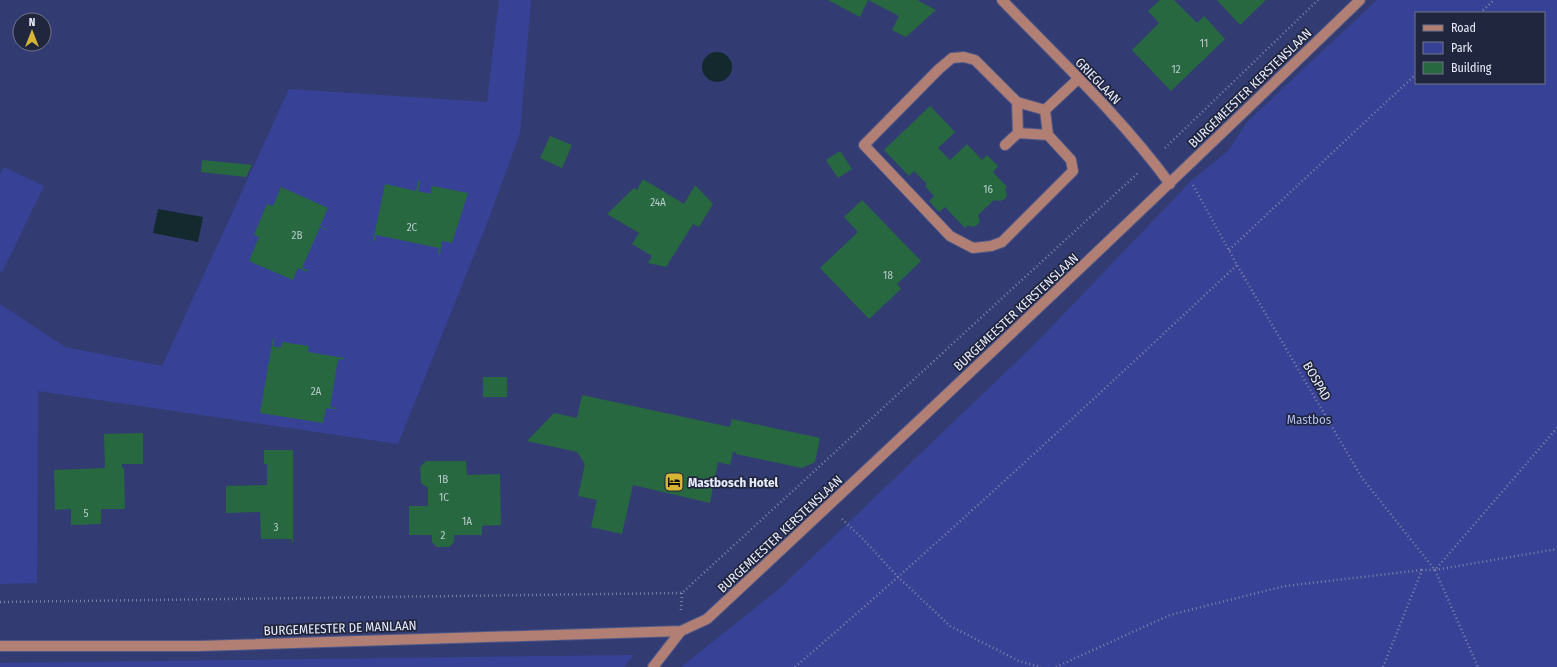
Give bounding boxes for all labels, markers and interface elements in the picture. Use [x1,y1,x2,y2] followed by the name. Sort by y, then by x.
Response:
[12,12,52,52] north arrow
[1415,12,1545,84] legend
[29,16,35,29] text: N
[1451,21,1476,35] text: Road
[1185,25,1315,151] street label: BURGEMEESTER KERSTENSLAAN
[1200,37,1208,50] house number: 11
[1451,41,1473,55] text: Park
[1072,55,1124,107] street label: GRIEGLAAN
[1451,61,1492,75] text: Building
[1171,63,1181,76] house number: 12
[983,183,993,196] house number: 16
[650,196,666,209] house number: 24A
[407,221,418,234] house number: 2C
[292,229,302,242] house number: 2B
[951,250,1081,374] street label: BURGEMEESTER KERSTENSLAAN
[883,269,893,282] house number: 18
[1300,359,1334,403] street label: BOSPAD
[311,385,322,398] house number: 2A
[1287,412,1332,427] park label: Mastbos
[663,471,685,493] hotel icon: Mastbosch Hotel
[715,472,845,596] street label: BURGEMEESTER KERSTENSLAAN
[438,473,448,486] house number: 1B
[688,475,779,490] place label: Mastbosch Hotel
[439,491,449,504] house number: 1C
[83,507,89,520] house number: 5
[462,515,472,528] house number: 1A
[274,521,279,534] house number: 3
[441,529,446,542] house number: 2
[263,618,417,638] street label: BURGEMEESTER DE MANLAAN

